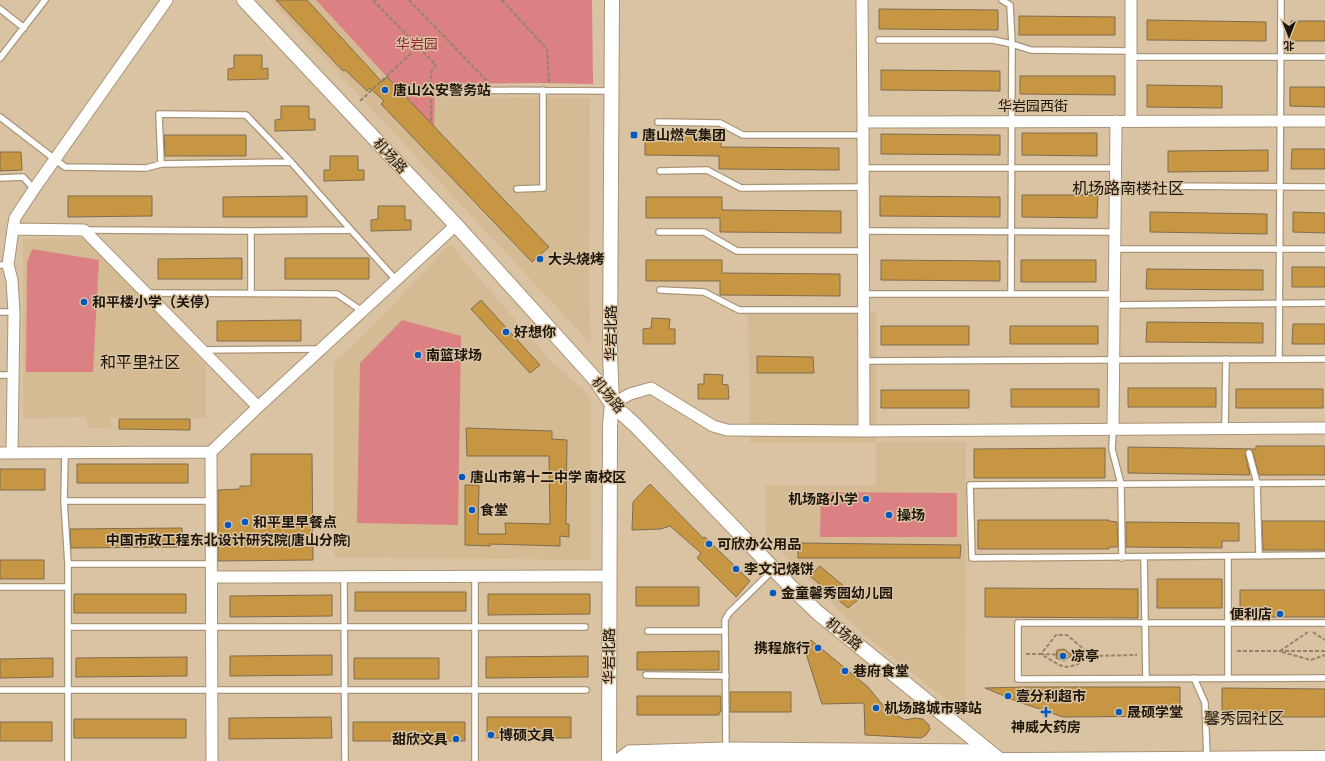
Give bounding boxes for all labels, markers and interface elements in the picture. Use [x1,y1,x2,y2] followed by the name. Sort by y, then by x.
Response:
[1269,16,1309,56] north arrow
[396,36,438,53] park label: 华岩园
[1284,39,1295,52] text: 北
[393,82,491,99] place label: 唐山公安警务站
[380,85,390,95] marker: 唐山公安警务站
[998,98,1068,115] street label: 华岩园西街
[642,127,726,144] place label: 唐山燃气集团
[629,130,639,140] marker: 唐山燃气集团
[369,135,411,177] street label: 机场路
[1072,180,1184,199] district label: 机场路南楼社区
[548,251,604,268] place label: 大头烧烤
[535,254,545,264] marker: 大头烧烤
[92,294,218,311] place label: 和平楼小学（关停）
[79,297,89,307] marker: 和平楼小学（关停）
[603,305,620,361] street label: 华岩北路
[514,324,556,341] place label: 好想你
[501,327,511,337] marker: 好想你
[426,347,482,364] place label: 南篮球场
[413,350,423,360] marker: 南篮球场
[100,354,180,373] district label: 和平里社区
[588,373,628,417] street label: 机场路
[470,469,626,486] place label: 唐山市第十二中学 南校区
[457,472,467,482] marker: 唐山市第十二中学 南校区
[788,491,858,508] place label: 机场路小学
[861,494,871,504] marker: 机场路小学
[480,502,508,519] place label: 食堂
[467,505,477,515] marker: 食堂
[897,507,925,524] place label: 操场
[884,510,894,520] marker: 操场
[253,514,337,531] place label: 和平里早餐点
[240,517,250,527] marker: 和平里早餐点
[223,520,233,530] marker: 中国市政工程东北设计研究院(唐山分院)
[106,532,350,549] place label: 中国市政工程东北设计研究院(唐山分院)
[717,536,801,553] place label: 可欣办公用品
[704,539,714,549] marker: 可欣办公用品
[744,561,814,578] place label: 李文记烧饼
[731,564,741,574] marker: 李文记烧饼
[781,585,893,602] place label: 金童馨秀园幼儿园
[768,588,778,598] marker: 金童馨秀园幼儿园
[1230,606,1272,623] place label: 便利店
[1275,609,1285,619] marker: 便利店
[822,614,866,654] street label: 机场路
[601,628,618,684] street label: 华岩北路
[754,640,810,657] place label: 携程旅行
[813,643,823,653] marker: 携程旅行
[1071,648,1099,665] place label: 凉亭
[1058,651,1068,661] marker: 凉亭
[853,663,909,680] place label: 巷府食堂
[840,666,850,676] marker: 巷府食堂
[1016,688,1086,705] place label: 壹分利超市
[1003,691,1013,701] marker: 壹分利超市
[884,700,982,717] place label: 机场路城市驿站
[871,703,881,713] marker: 机场路城市驿站
[1127,704,1183,721] place label: 晟硕学堂
[1041,707,1051,717] marker: 神威大药房
[1114,707,1124,717] marker: 晟硕学堂
[1204,710,1284,729] district label: 馨秀园社区
[1011,719,1081,736] place label: 神威大药房
[499,727,555,744] place label: 博硕文具
[486,730,496,740] marker: 博硕文具
[392,731,448,748] place label: 甜欣文具
[451,734,461,744] marker: 甜欣文具

